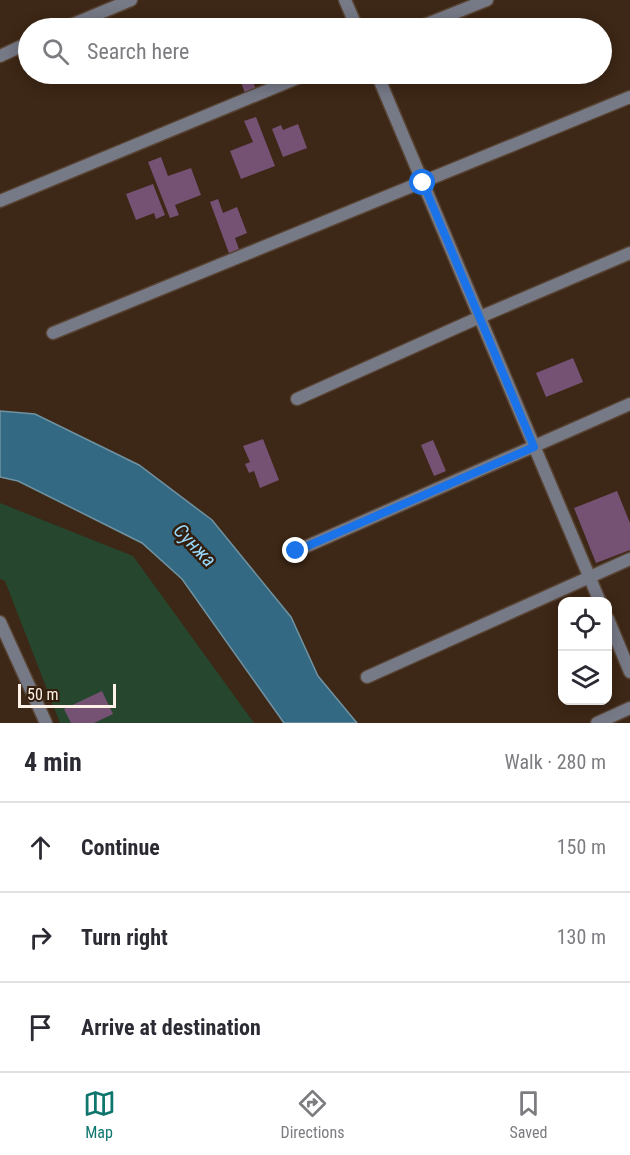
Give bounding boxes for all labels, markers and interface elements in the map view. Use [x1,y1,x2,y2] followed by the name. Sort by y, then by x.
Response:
[18,18,612,84] search box
[39,35,72,68] icon: search
[87,39,189,64] text: Search here
[409,169,435,195] route start
[169,518,221,572] water label: Сунжа
[282,537,308,563] route end
[558,597,612,705] map controls
[558,597,612,651] button: locate
[558,651,612,705] button: layers
[18,681,116,708] scale bar
[27,685,59,704] text: 50 m
[24,747,82,777] text: 4 min
[505,750,606,774] text: Walk · 280 m
[24,831,57,864] icon: ahead
[81,835,160,860] text: Continue
[557,835,606,859] text: 150 m
[24,921,57,954] icon: right
[81,925,168,950] text: Turn right
[557,925,606,949] text: 130 m
[24,1011,57,1044] icon: arrive
[81,1015,261,1040] text: Arrive at destination
[83,1087,116,1142] tab: Map
[281,1087,344,1142] tab: Directions
[509,1087,547,1142] tab: Saved

